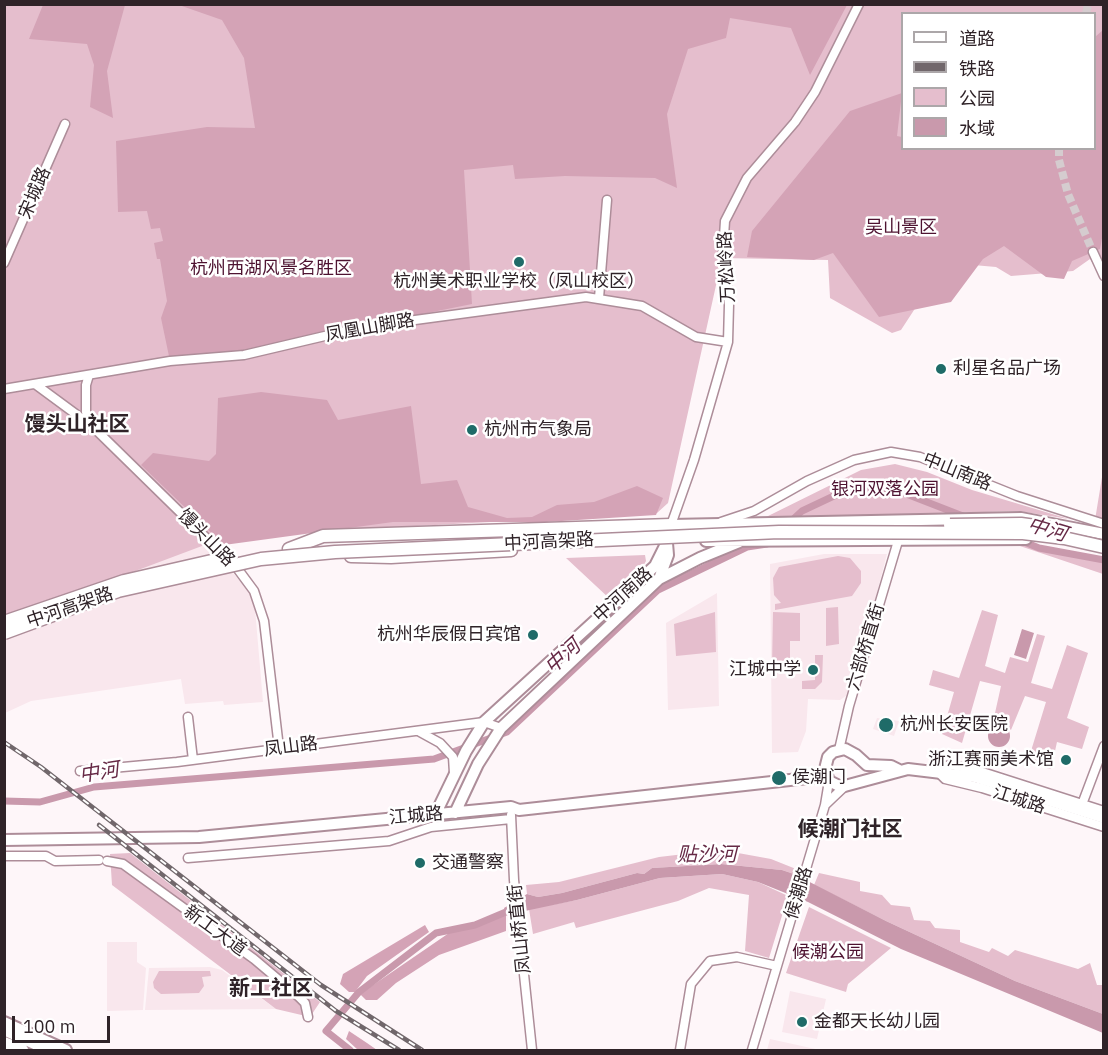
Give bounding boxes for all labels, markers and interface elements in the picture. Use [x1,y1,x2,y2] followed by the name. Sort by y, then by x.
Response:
[901,12,1096,150] legend
[959,27,995,50] text: 道路
[959,57,995,80] text: 铁路
[959,87,995,110] text: 公园
[959,117,995,140] text: 水域
[15,164,55,222] street label: 宋城路
[865,217,937,239] park label: 吴山景区
[714,230,740,304] street label: 万松岭路
[512,255,526,269] marker: 杭州美术职业学校（凤山校区）
[190,258,352,280] park label: 杭州西湖风景名胜区
[393,271,645,293] place label: 杭州美术职业学校（凤山校区）
[324,310,416,346] street label: 凤凰山脚路
[953,358,1061,380] place label: 利星名品广场
[934,362,948,376] marker: 利星名品广场
[25,412,129,438] district label: 馒头山社区
[484,419,592,441] place label: 杭州市气象局
[465,423,479,437] marker: 杭州市气象局
[920,449,994,495] street label: 中山南路
[831,479,939,501] park label: 银河双落公园
[173,505,239,571] street label: 馒头山路
[1024,513,1070,547] water label: 中河
[503,529,595,555] street label: 中河高架路
[589,563,657,627] street label: 中河南路
[24,583,116,633] street label: 中河高架路
[843,601,889,693] street label: 六部桥直街
[377,624,521,646] place label: 杭州华辰假日宾馆
[526,628,540,642] marker: 杭州华辰假日宾馆
[540,635,586,679] water label: 中河
[729,659,801,681] place label: 江城中学
[806,663,820,677] marker: 江城中学
[900,714,1008,736] place label: 杭州长安医院
[877,716,895,734] marker: 杭州长安医院
[263,733,319,761] street label: 凤山路
[928,749,1054,771] place label: 浙江赛丽美术馆
[1059,753,1073,767] marker: 浙江赛丽美术馆
[77,758,121,788] water label: 中河
[792,767,846,789] place label: 侯潮门
[770,769,788,787] marker: 侯潮门
[990,781,1048,819] street label: 江城路
[388,803,444,829] street label: 江城路
[798,817,902,843] district label: 候潮门社区
[677,843,737,867] water label: 贴沙河
[432,852,504,874] place label: 交通警察
[413,856,427,870] marker: 交通警察
[781,864,817,922] street label: 候潮路
[505,883,535,975] street label: 凤山桥直街
[180,901,250,961] street label: 新工大道
[792,942,864,964] park label: 候潮公园
[229,976,313,1002] district label: 新工社区
[15,1004,112,1042] scale bar
[814,1011,940,1033] place label: 金都天长幼儿园
[23,1015,75,1038] text: 100 m
[795,1015,809,1029] marker: 金都天长幼儿园

